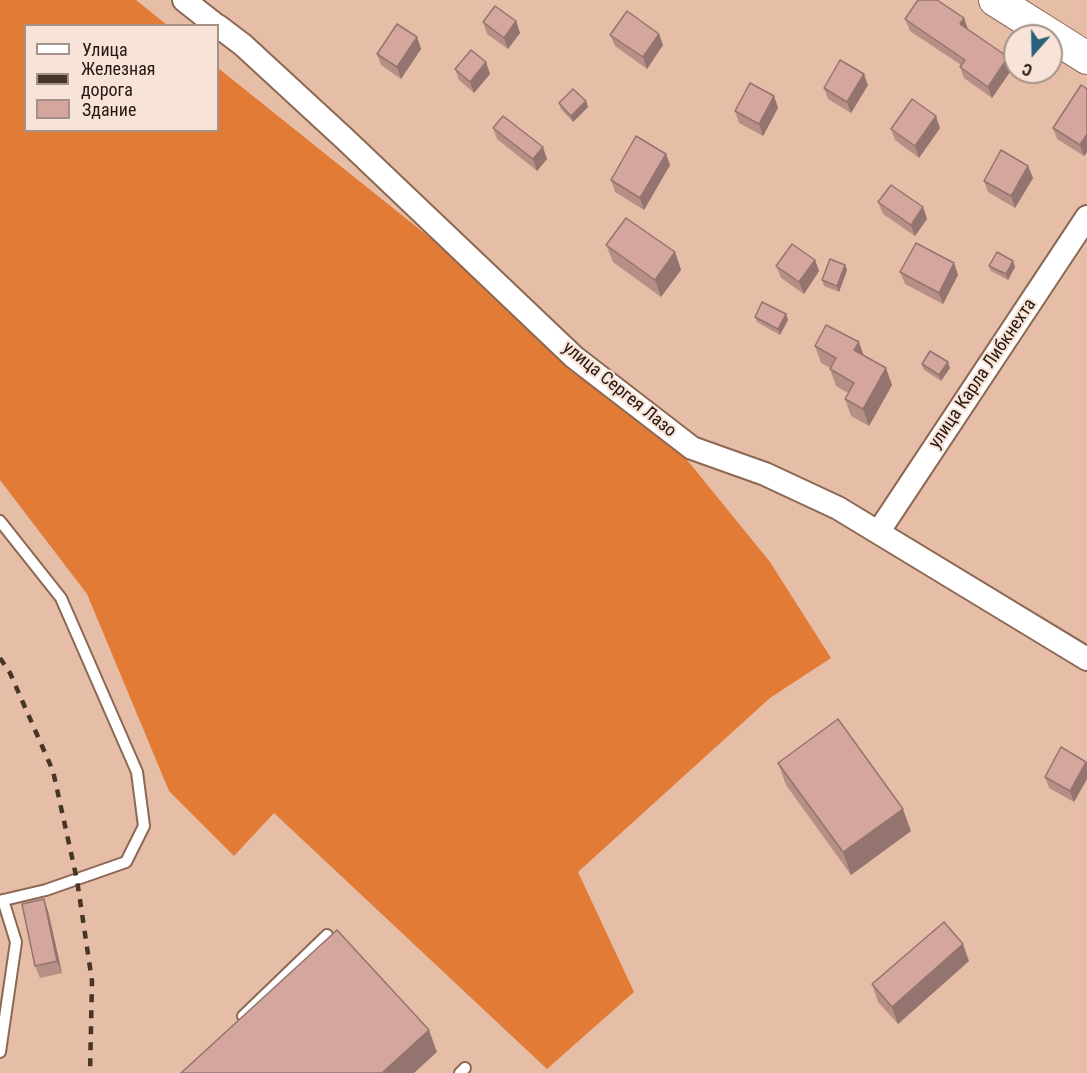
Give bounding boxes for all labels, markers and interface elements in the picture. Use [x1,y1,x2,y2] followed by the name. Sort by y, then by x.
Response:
[24,24,219,132] legend
[1003,24,1063,84] north arrow
[82,39,128,60] text: Улица
[81,58,156,100] text: Железная дорога
[1020,59,1035,80] text: С
[82,99,136,120] text: Здание
[925,295,1041,453] street label: улица Карла Либкнехта
[558,338,680,442] street label: улица Сергея Лазо

